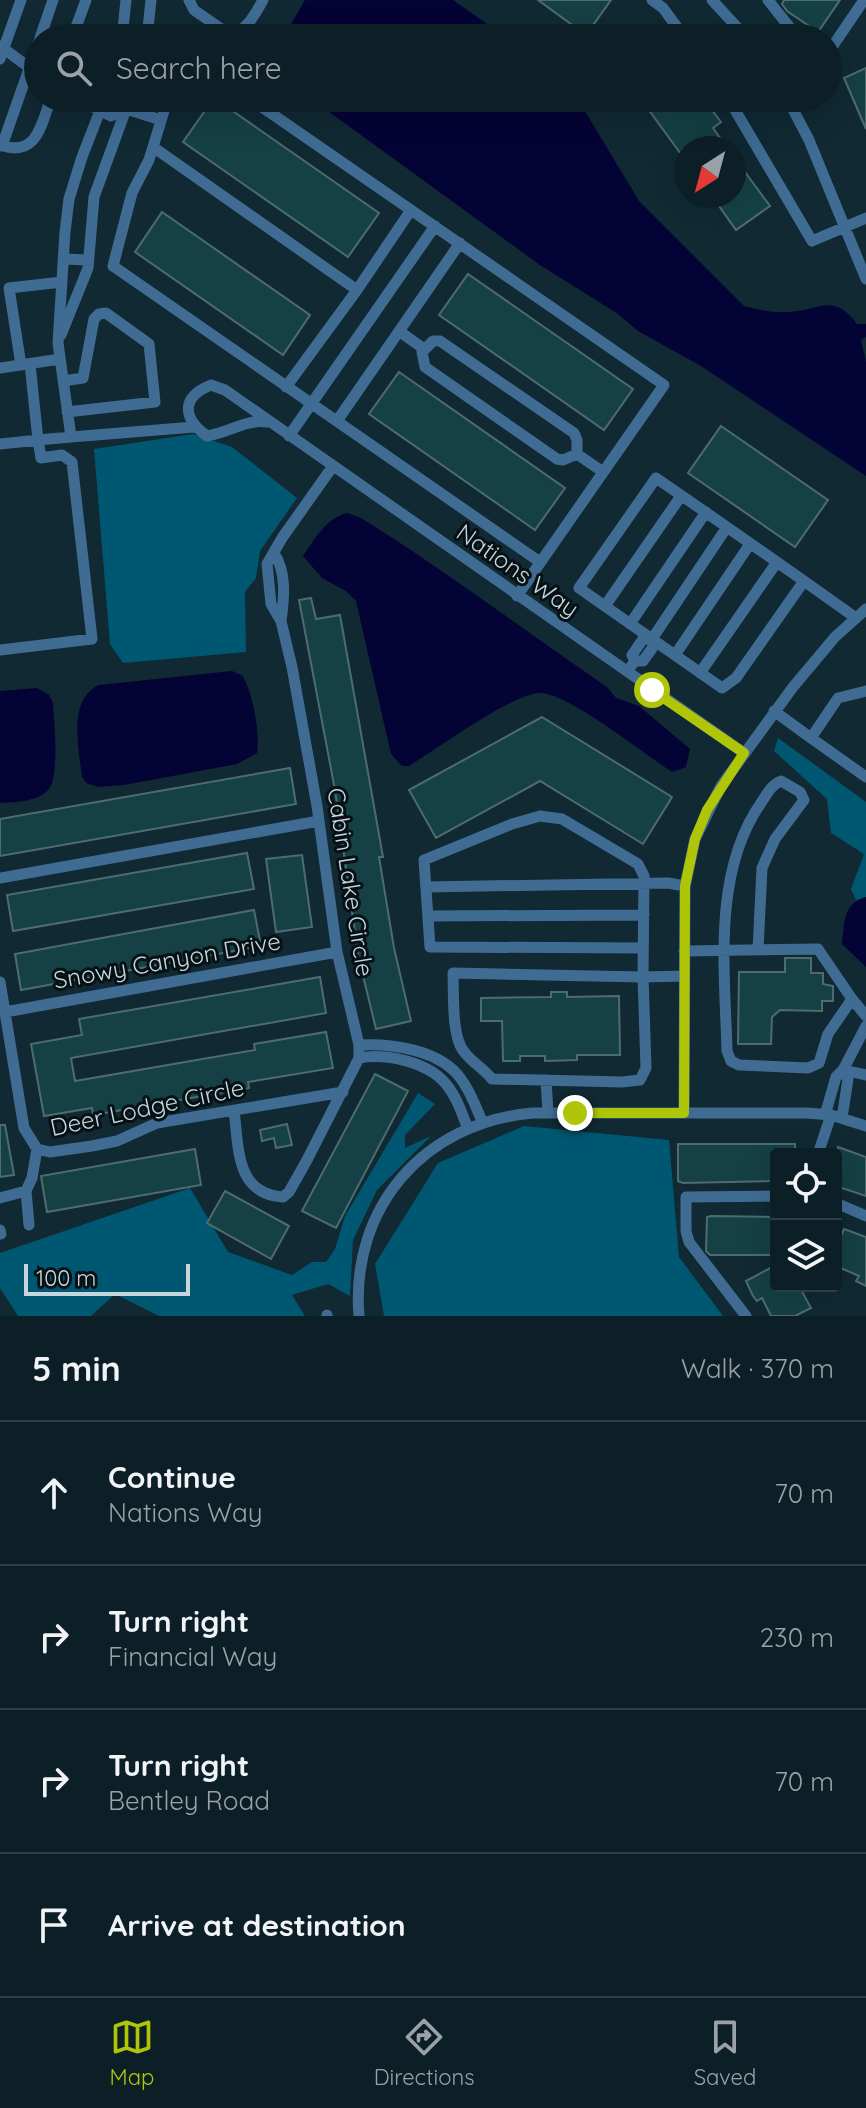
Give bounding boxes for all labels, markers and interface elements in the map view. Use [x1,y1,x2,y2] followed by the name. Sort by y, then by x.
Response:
[24,24,842,112] search box
[52,46,96,90] icon: search
[116,49,282,87] text: Search here
[674,136,746,208] north arrow
[451,517,585,623] street label: Nations Way
[634,672,670,708] route start
[321,785,381,979] street label: Cabin Lake Circle
[51,925,283,995] street label: Snowy Canyon Drive
[47,1072,247,1142] street label: Deer Lodge Circle
[557,1095,593,1131] route end
[770,1148,842,1292] map controls
[770,1148,842,1220] button: locate
[770,1220,842,1292] button: layers
[24,1260,190,1296] scale bar
[36,1264,96,1292] text: 100 m
[32,1347,121,1390] text: 5 min
[681,1352,834,1385] text: Walk · 370 m
[108,1458,236,1496] text: Continue
[32,1471,76,1515] icon: ahead
[774,1477,834,1510] text: 70 m
[108,1496,263,1529] text: Nations Way
[108,1602,249,1640] text: Turn right
[32,1615,76,1659] icon: right
[760,1621,834,1654] text: 230 m
[108,1640,277,1673] text: Financial Way
[108,1746,249,1784] text: Turn right
[32,1759,76,1803] icon: right
[774,1765,834,1798] text: 70 m
[108,1784,270,1817] text: Bentley Road
[32,1903,76,1947] icon: arrive
[108,1906,406,1944] text: Arrive at destination
[110,2015,154,2091] tab: Map
[374,2015,474,2091] tab: Directions
[694,2015,756,2091] tab: Saved

